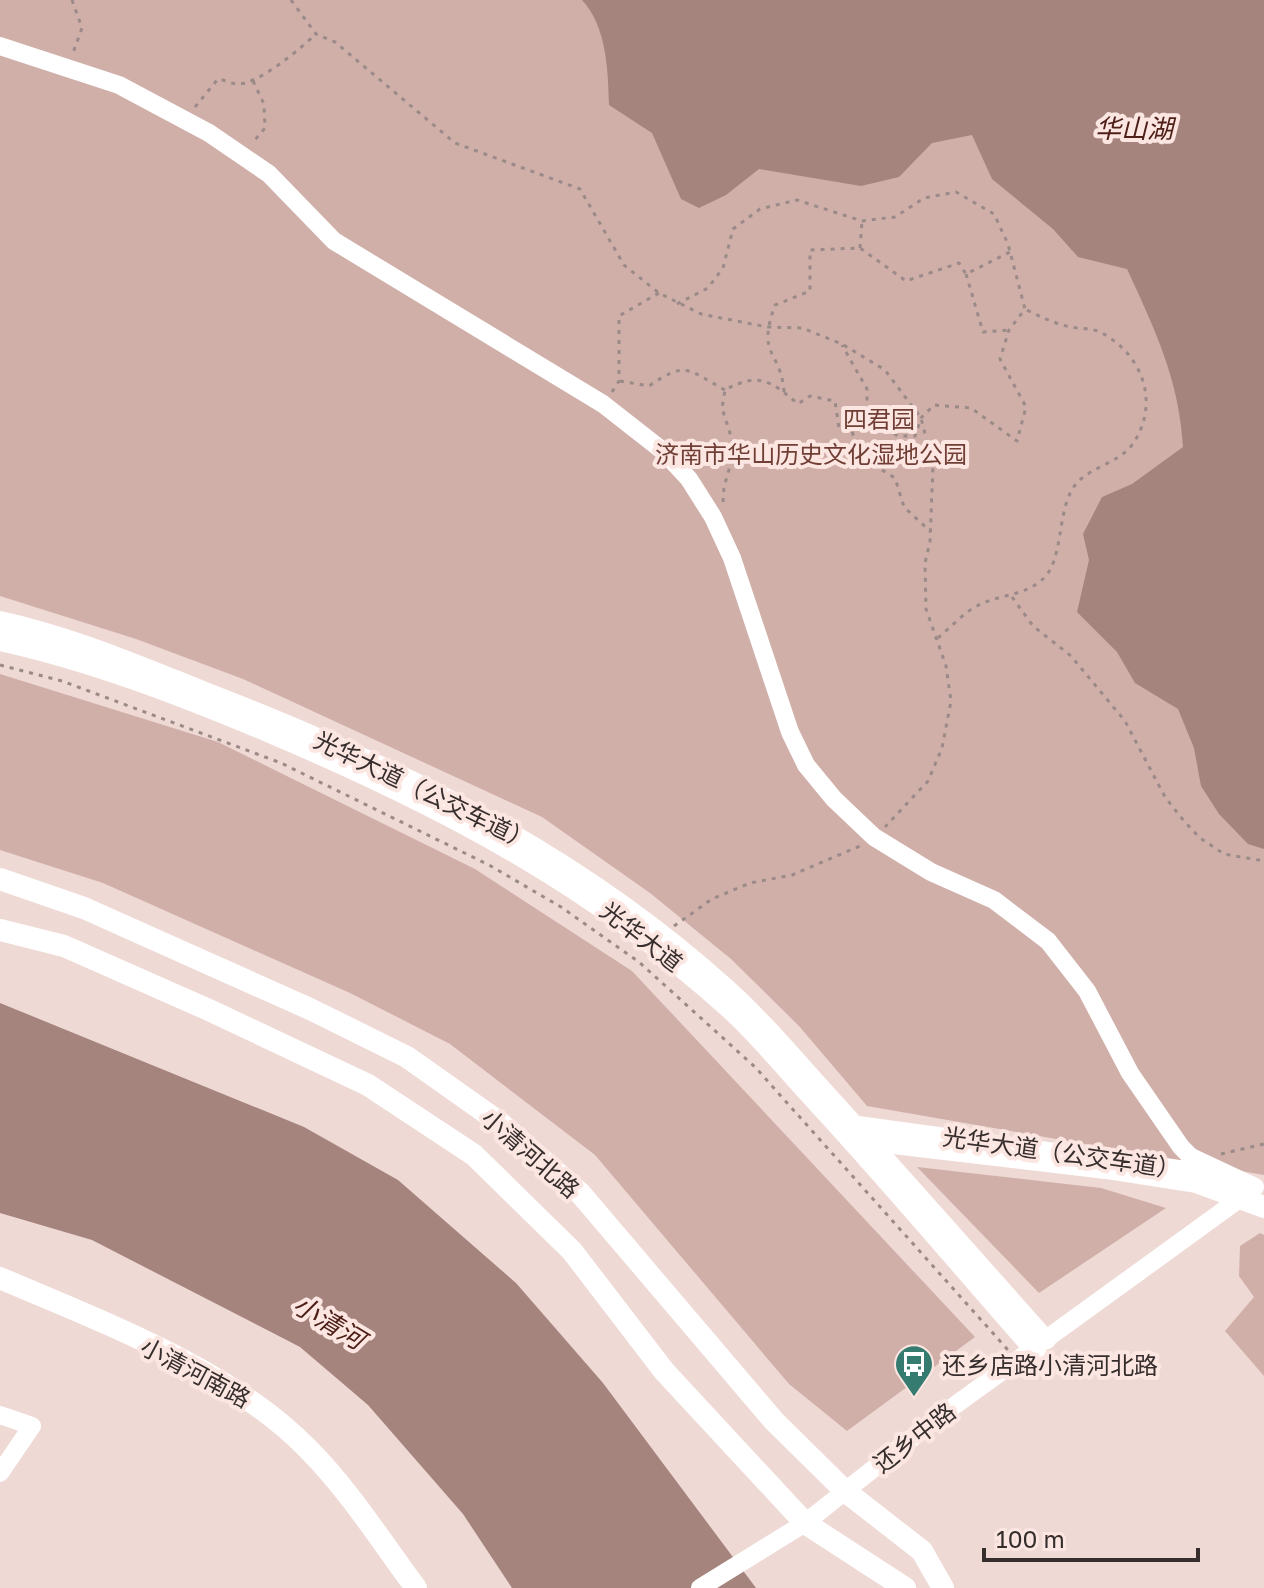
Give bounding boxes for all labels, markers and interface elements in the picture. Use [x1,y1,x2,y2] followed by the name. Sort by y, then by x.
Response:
[1095,113,1177,144] water label: 华山湖
[843,404,915,433] park label: 四君园
[655,439,967,468] park label: 济南市华山历史文化湿地公园
[310,724,538,856] street label: 光华大道（公交车道）
[595,895,689,977] street label: 光华大道
[476,1103,586,1203] street label: 小清河北路
[941,1121,1183,1183] street label: 光华大道（公交车道）
[288,1289,375,1358] water label: 小清河
[136,1331,256,1413] street label: 小清河南路
[893,1343,935,1398] bus stop icon: 还乡店路小清河北路
[942,1350,1158,1379] place label: 还乡店路小清河北路
[867,1396,961,1478] street label: 还乡中路
[984,1512,1198,1562] scale bar
[996,1524,1065,1553] text: 100 m

